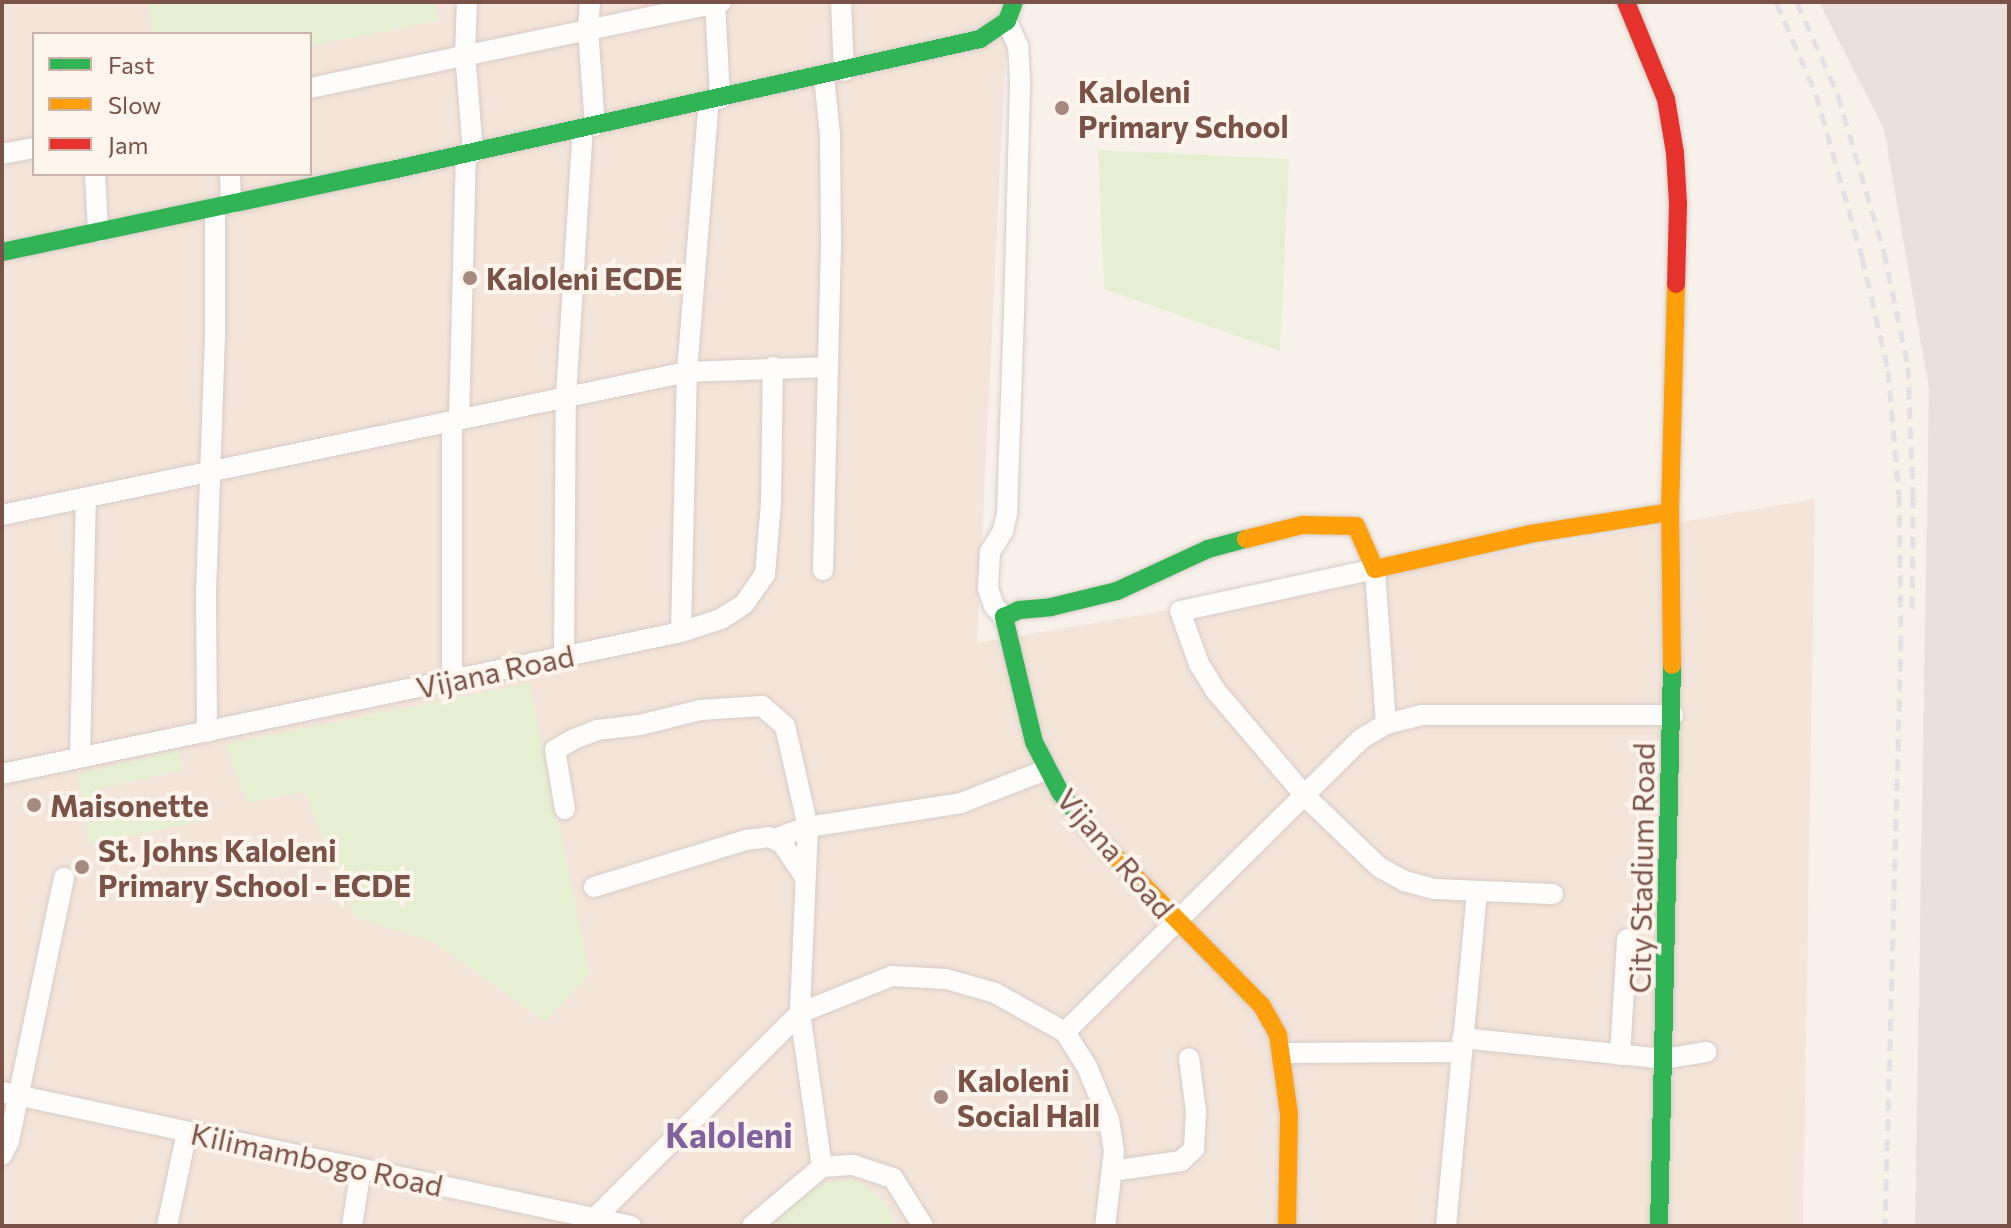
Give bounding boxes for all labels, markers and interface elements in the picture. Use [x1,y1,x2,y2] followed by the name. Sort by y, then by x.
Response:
[32,32,312,176] legend
[108,50,155,79] text: Fast
[1078,73,1289,144] place label: Kaloleni Primary School
[108,90,161,119] text: Slow
[1053,99,1071,117] marker: Kaloleni Primary School
[108,130,148,159] text: Jam
[486,260,683,296] place label: Kaloleni ECDE
[461,269,479,287] marker: Kaloleni ECDE
[413,637,577,705] street label: Vijana Road
[1621,742,1661,994] street label: City Stadium Road
[1050,781,1182,925] street label: Vijana Road
[50,787,209,823] place label: Maisonette
[25,796,43,814] marker: Maisonette
[98,832,411,902] place label: St. Johns Kaloleni Primary School - ECDE
[73,858,91,876] marker: St. Johns Kaloleni Primary School - ECDE
[957,1062,1100,1132] place label: Kaloleni Social Hall
[932,1088,950,1106] marker: Kaloleni Social Hall
[188,1115,446,1203] street label: Kilimambogo Road
[665,1115,793,1155] district label: Kaloleni

